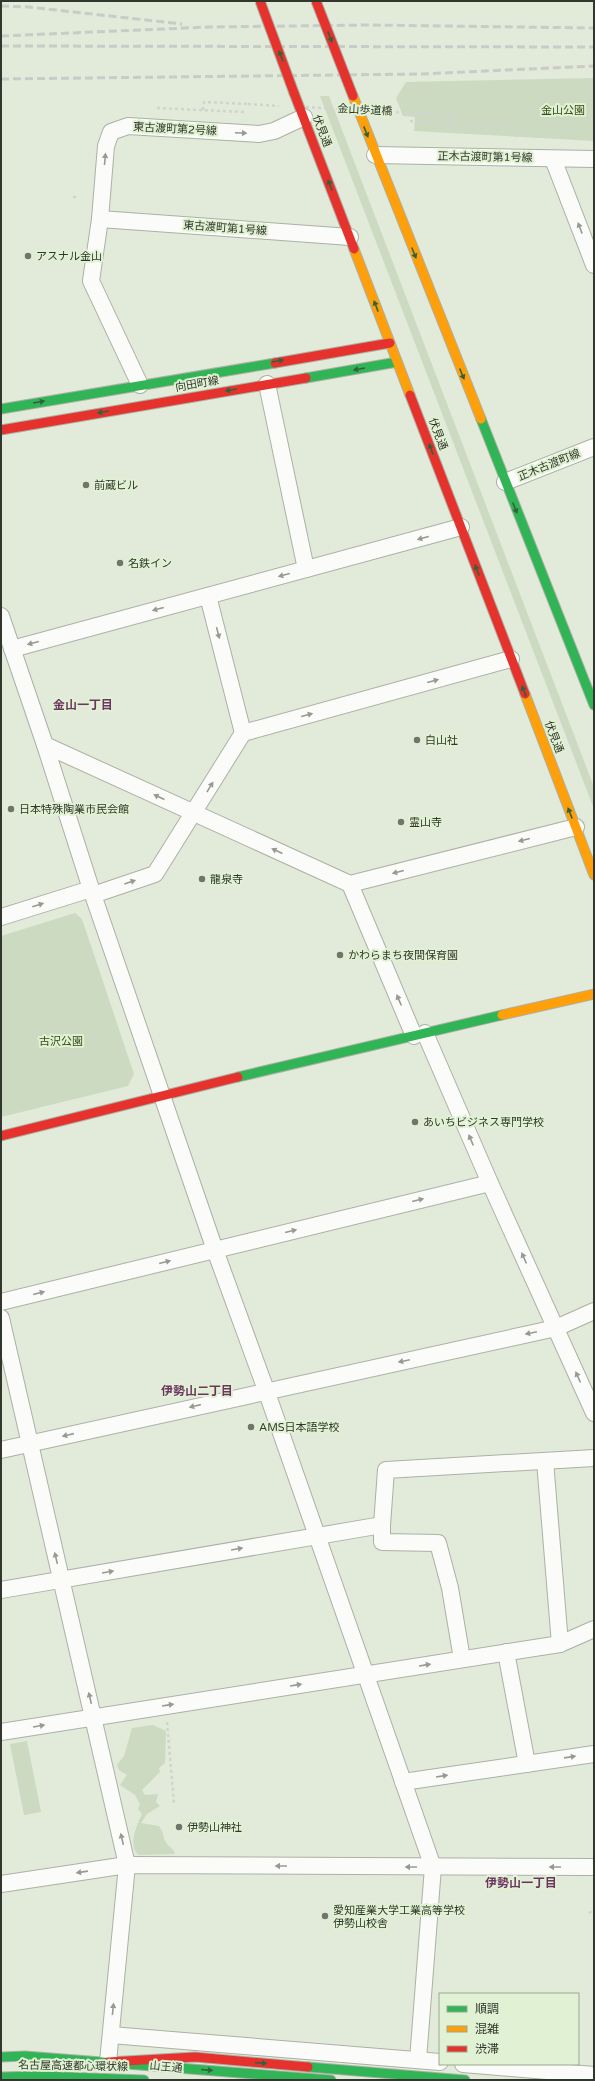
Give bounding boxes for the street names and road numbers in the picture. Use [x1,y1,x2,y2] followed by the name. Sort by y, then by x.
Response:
[337,102,393,118] street label: 金山歩道橋
[310,113,334,149] street label: 伏見通
[133,120,217,138] street label: 東古渡町第2号線
[437,150,533,164] street label: 正木古渡町第1号線
[183,219,267,237] street label: 東古渡町第1号線
[174,374,220,394] street label: 向田町線
[426,416,450,452] street label: 伏見通
[516,447,582,483] street label: 正木古渡町線
[542,719,566,755] street label: 伏見通
[18,2059,128,2073] street label: 名古屋高速都心環状線
[149,2059,183,2075] street label: 山王通

